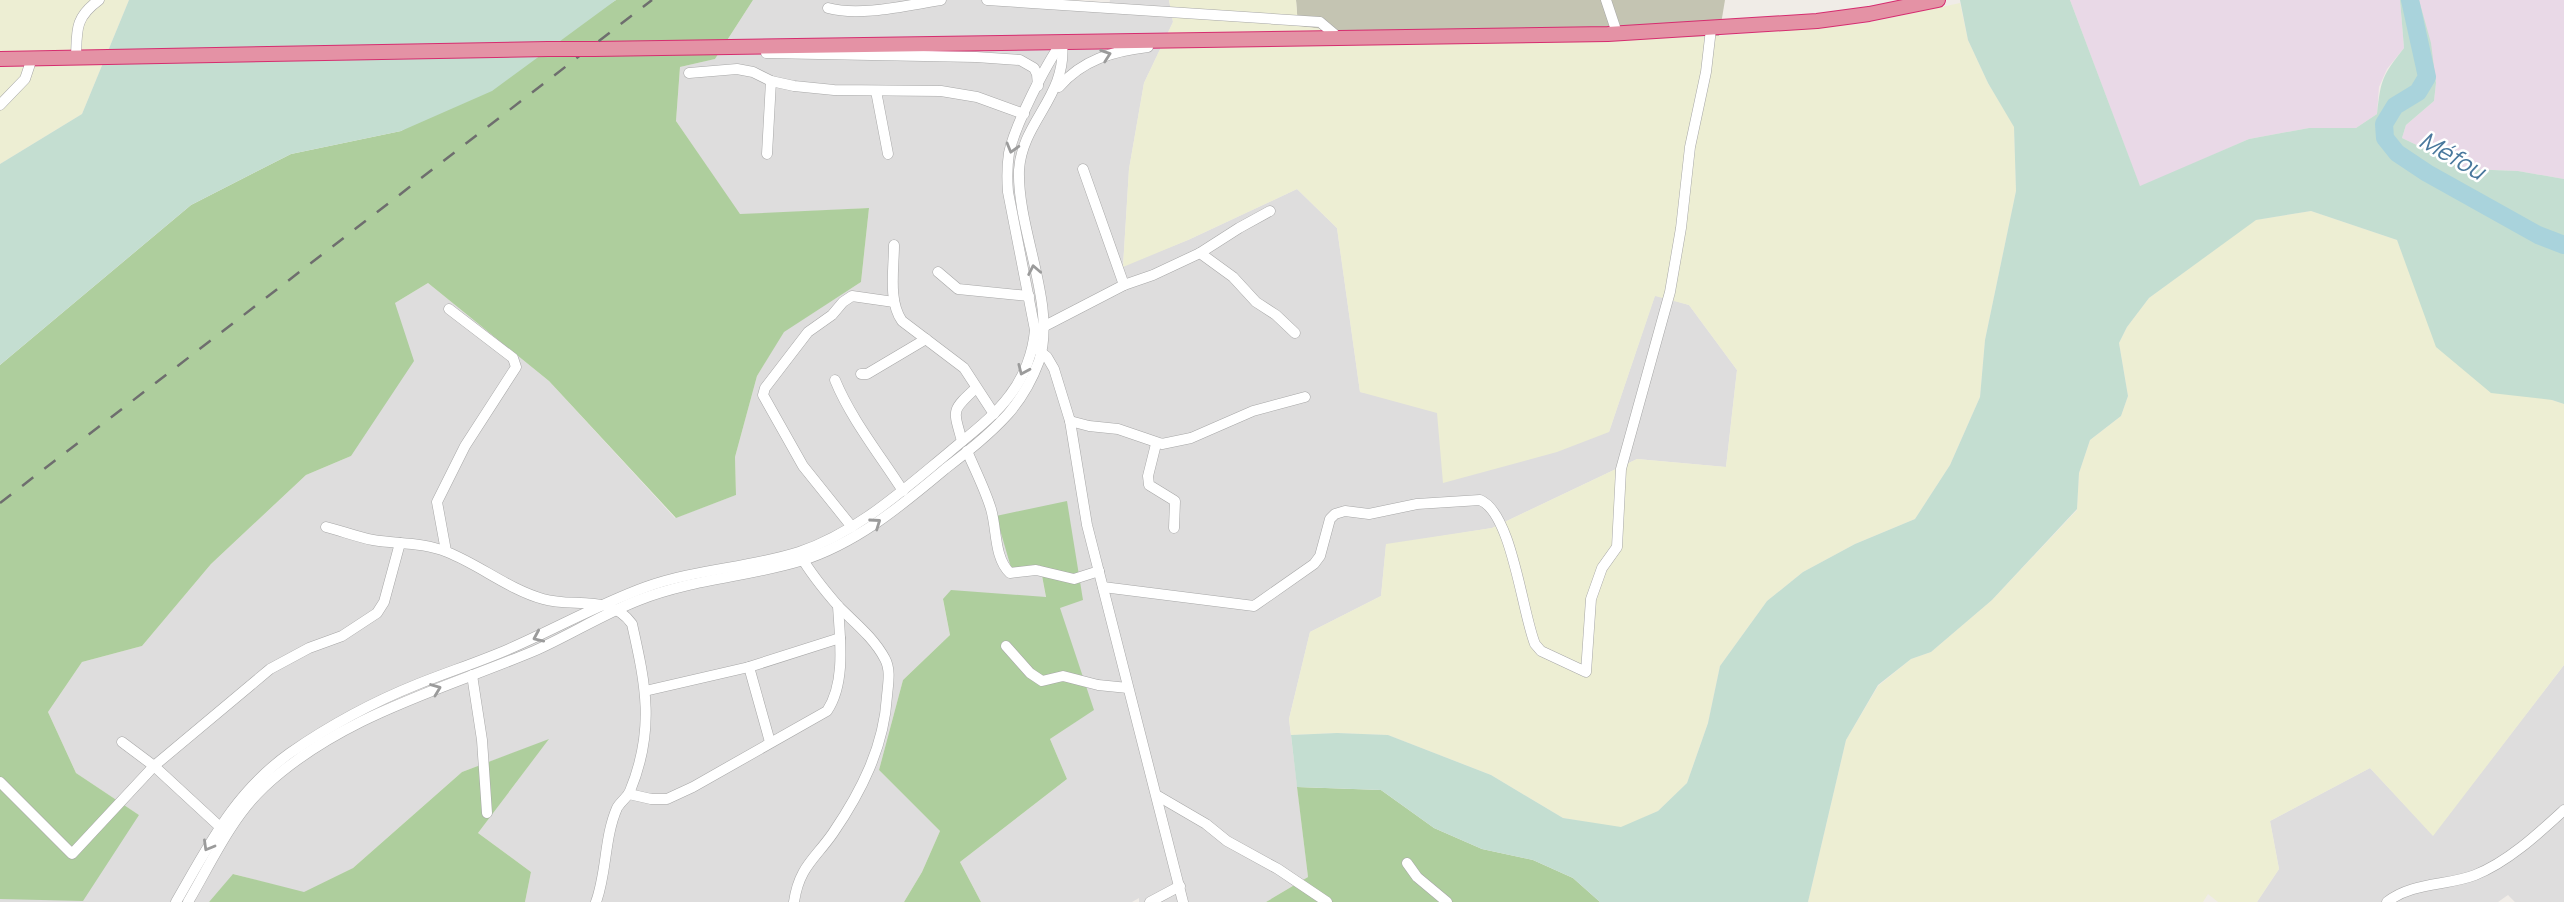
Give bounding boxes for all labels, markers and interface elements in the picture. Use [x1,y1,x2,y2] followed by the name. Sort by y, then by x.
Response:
[1099,49,1111,63] one-way arrow
[2414,123,2493,188] water label: Méfou
[1005,141,1020,153] one-way arrow
[1028,264,1043,276] one-way arrow
[1017,362,1031,375] one-way arrow
[868,519,881,531] one-way arrow
[532,629,545,643] one-way arrow
[430,683,442,697] one-way arrow
[203,838,216,851] one-way arrow

